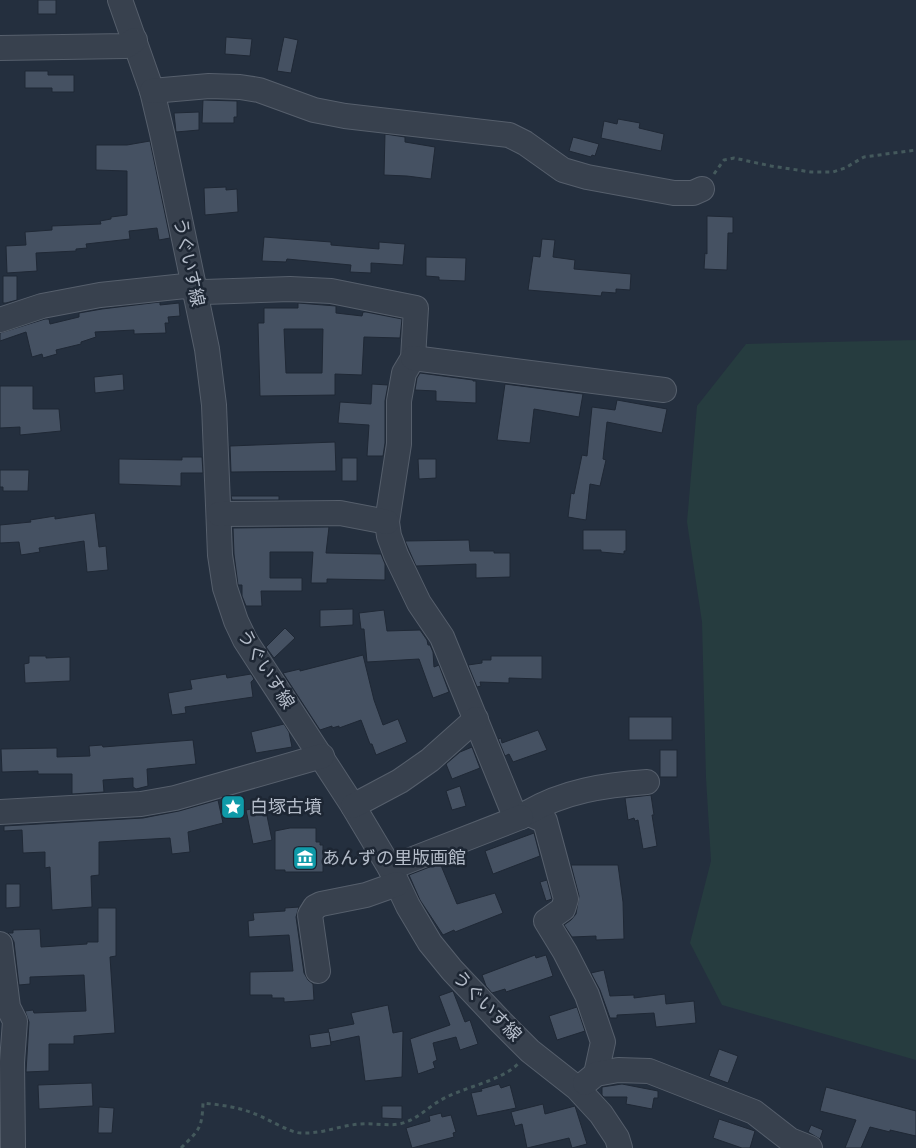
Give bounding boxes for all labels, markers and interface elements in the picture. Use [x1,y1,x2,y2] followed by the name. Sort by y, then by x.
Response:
[169,216,209,308] street label: うぐいす線
[233,625,299,713] street label: うぐいす線
[220,794,246,820] place icon: 白塚古墳
[250,796,322,818] place label: 白塚古墳
[292,845,318,871] museum icon: あんずの里版画館
[322,847,466,869] place label: あんずの里版画館
[448,966,526,1046] street label: うぐいす線

